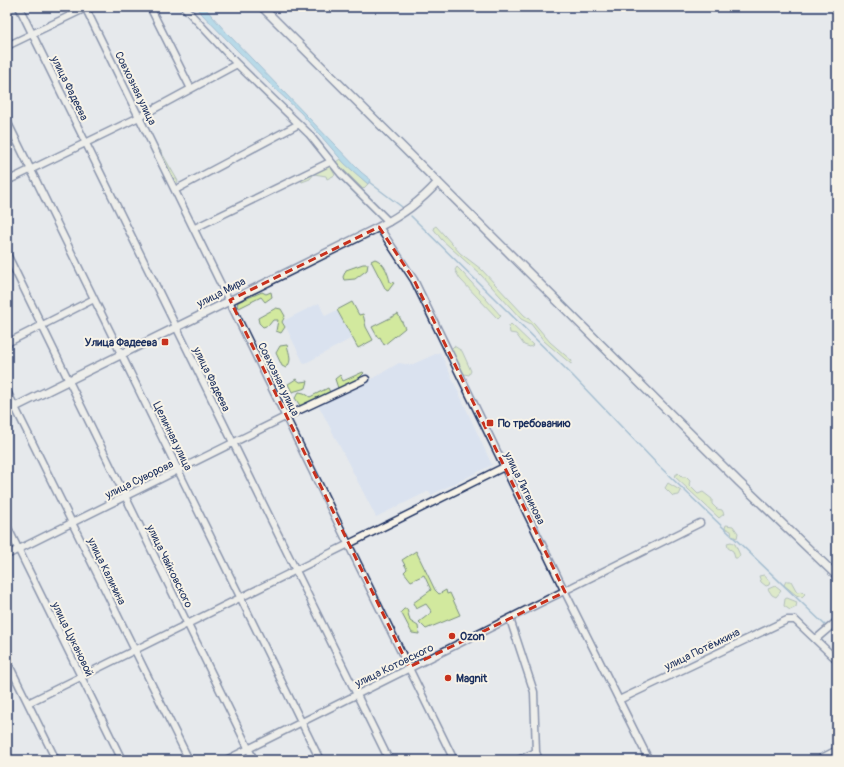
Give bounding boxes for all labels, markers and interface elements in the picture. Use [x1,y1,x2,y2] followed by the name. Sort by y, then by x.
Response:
[112,49,159,127] street label: Совхозная улица
[48,53,91,123] street label: улица Фадеева
[194,275,248,311] street label: улица Мира
[85,336,157,349] place label: Улица Фадеева
[160,337,170,347] marker: Улица Фадеева
[255,340,302,418] street label: Совхозная улица
[190,344,233,414] street label: улица Фадеева
[150,400,195,473] street label: Целинная улица
[498,417,571,430] place label: По требованию
[485,418,495,428] marker: По требованию
[501,449,548,527] street label: улица Литвинова
[102,457,175,502] street label: улица Суворова
[143,522,195,610] street label: улица Чайковского
[84,535,128,607] street label: улица Калинина
[48,599,96,679] street label: улица Цукановой
[662,626,742,674] street label: улица Потёмкина
[460,630,485,643] place label: Ozon
[447,631,457,641] marker: Ozon
[352,641,436,691] street label: улица Котовского
[456,672,488,685] place label: Magnit
[443,673,453,683] marker: Magnit

